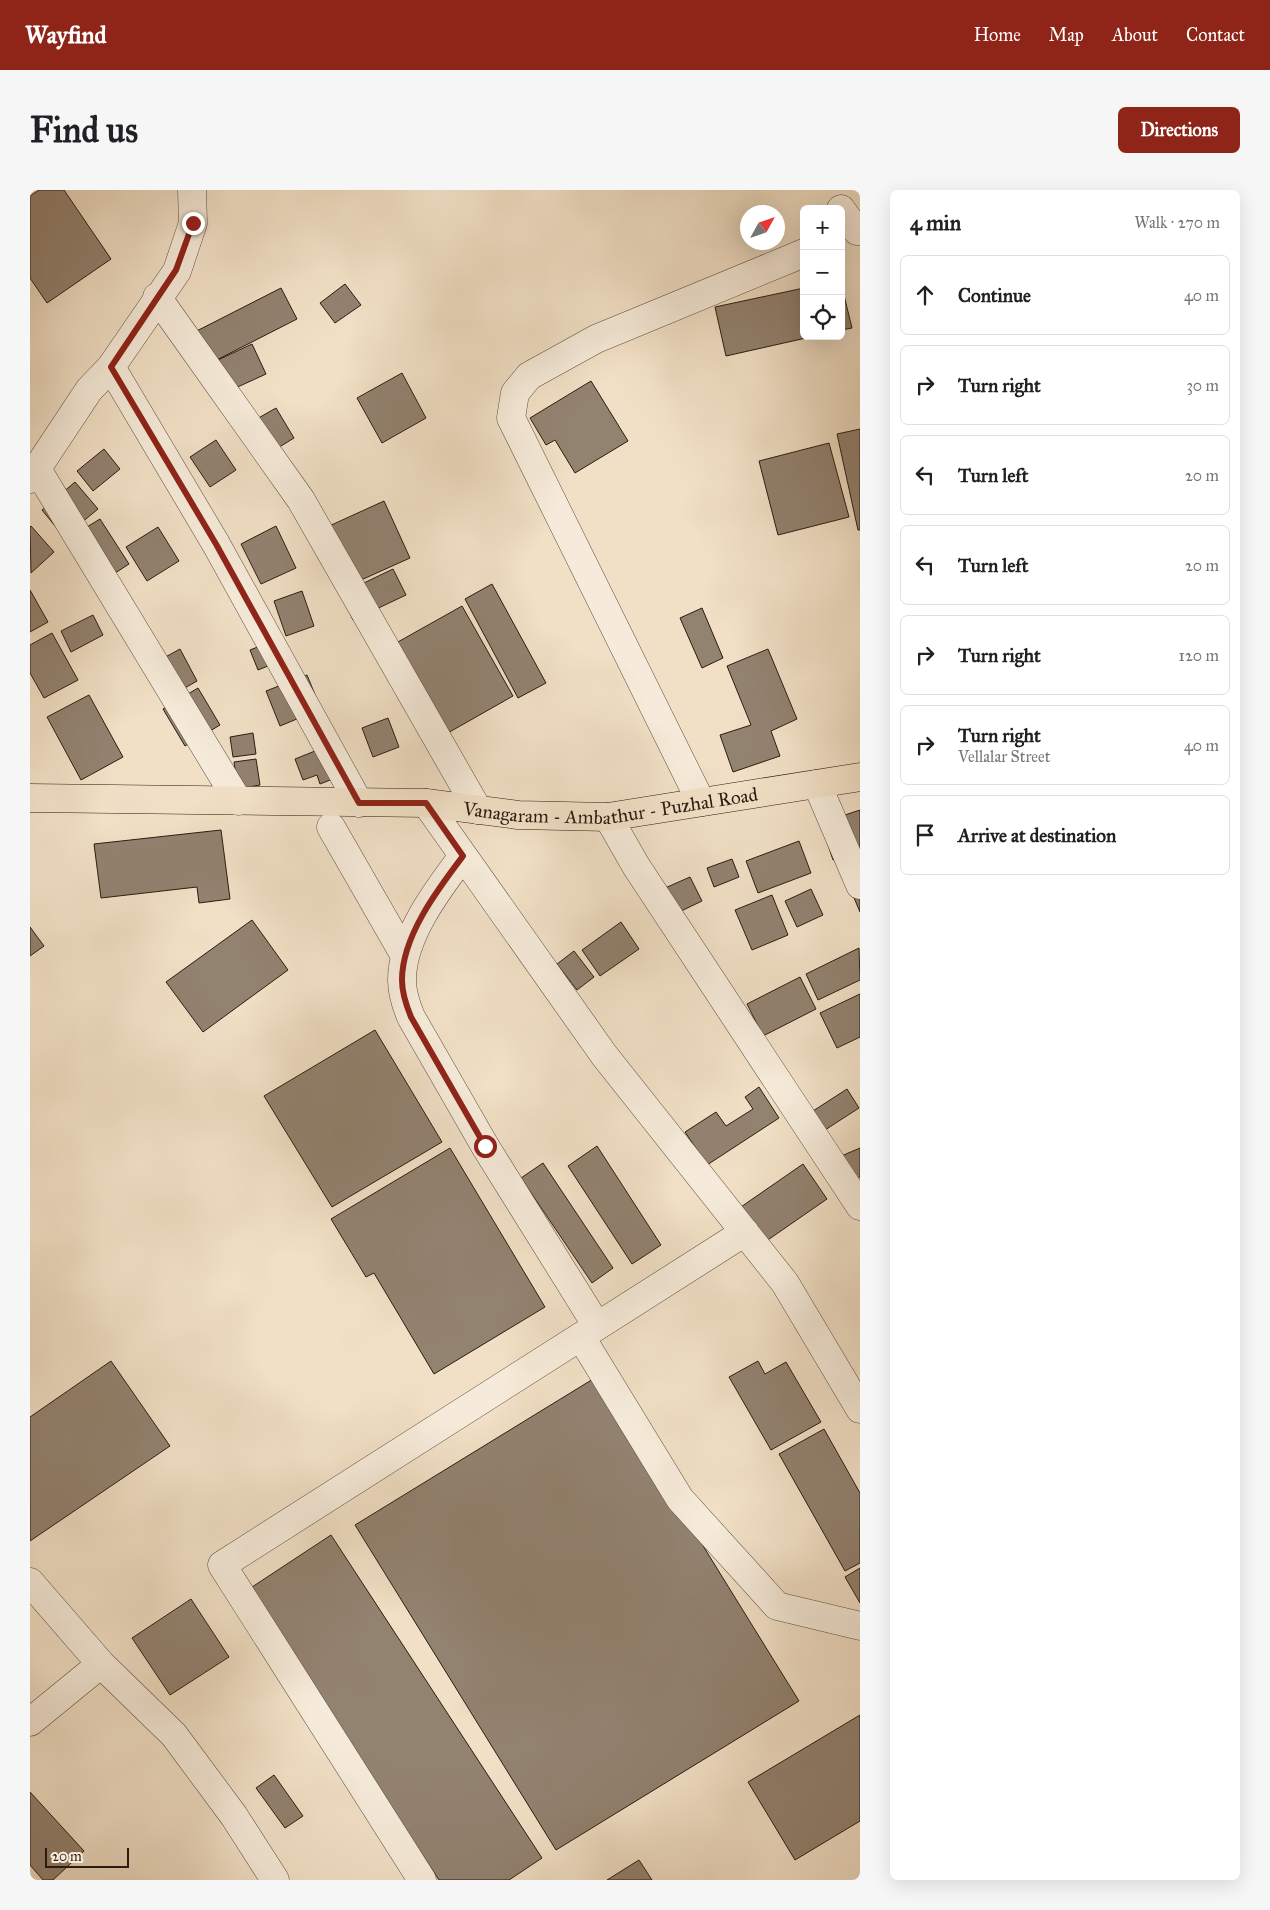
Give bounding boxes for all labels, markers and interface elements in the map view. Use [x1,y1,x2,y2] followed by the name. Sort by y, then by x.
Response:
[25,20,107,50] text: Wayfind
[974,24,1021,46] text: Home
[1049,24,1084,46] text: Map
[1112,24,1158,46] text: About
[1186,24,1245,46] text: Contact
[1118,107,1240,153] button: Directions
[30,109,138,152] text: Find us
[740,205,785,250] north arrow
[800,205,845,340] map controls
[800,205,845,250] button: +
[910,210,961,236] text: 4 min
[182,212,205,235] route end
[1134,213,1220,232] text: Walk · 270 m
[800,250,845,295] button: −
[911,281,939,309] icon: ahead
[958,284,1031,307] text: Continue
[1184,286,1219,305] text: 40 m
[800,295,845,340] button: locate
[911,371,939,399] icon: right
[958,374,1041,397] text: Turn right
[1186,376,1219,395] text: 30 m
[911,461,939,489] icon: left
[958,464,1028,487] text: Turn left
[1185,466,1219,485] text: 20 m
[911,551,939,579] icon: left
[958,554,1028,577] text: Turn left
[1185,556,1219,575] text: 20 m
[911,641,939,669] icon: right
[958,644,1041,667] text: Turn right
[1179,646,1219,665] text: 120 m
[958,724,1041,747] text: Turn right
[911,731,939,759] icon: right
[1184,736,1219,755] text: 40 m
[958,747,1050,766] text: Vellalar Street
[461,782,760,829] street label: Vanagaram - Ambathur - Puzhal Road
[911,821,939,849] icon: arrive
[958,824,1116,847] text: Arrive at destination
[474,1135,497,1158] route start
[45,1845,129,1868] scale bar
[52,1848,82,1865] text: 20 m

